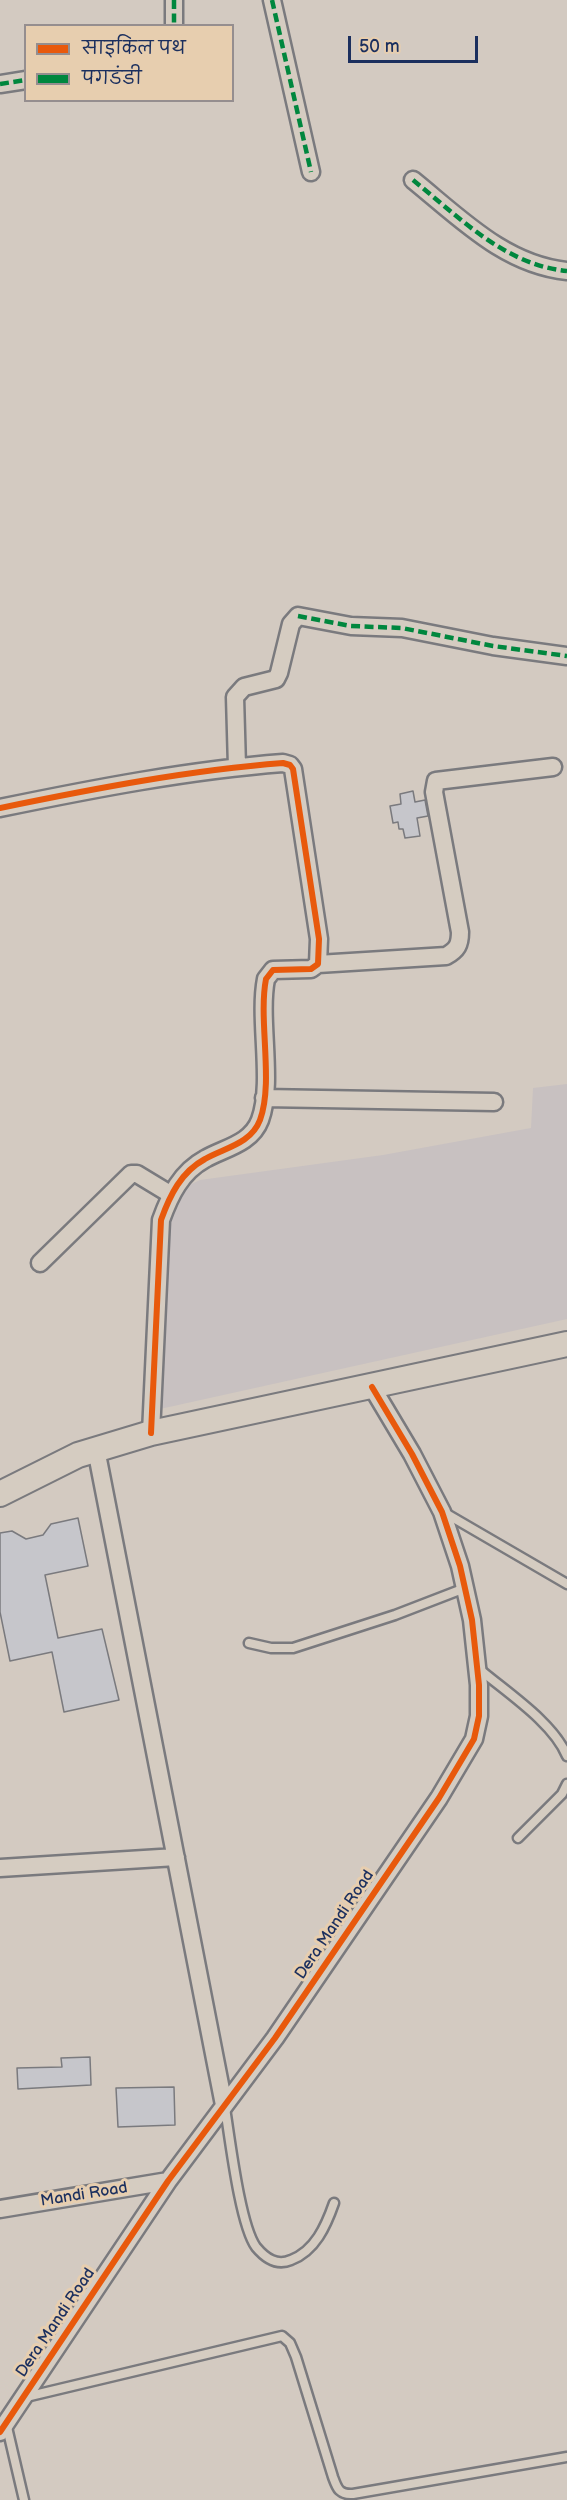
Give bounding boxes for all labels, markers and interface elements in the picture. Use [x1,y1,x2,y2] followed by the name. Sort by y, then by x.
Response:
[24,24,234,102] legend
[351,24,482,62] scale bar
[359,36,400,57] text: 50 m
[82,38,186,59] text: साइकिल पथ
[82,68,142,89] text: पगडंडी
[291,1867,379,1983] street label: Dera Mandi Road
[39,2179,129,2211] street label: Mandi Road
[12,2265,100,2381] street label: Dera Mandi Road

